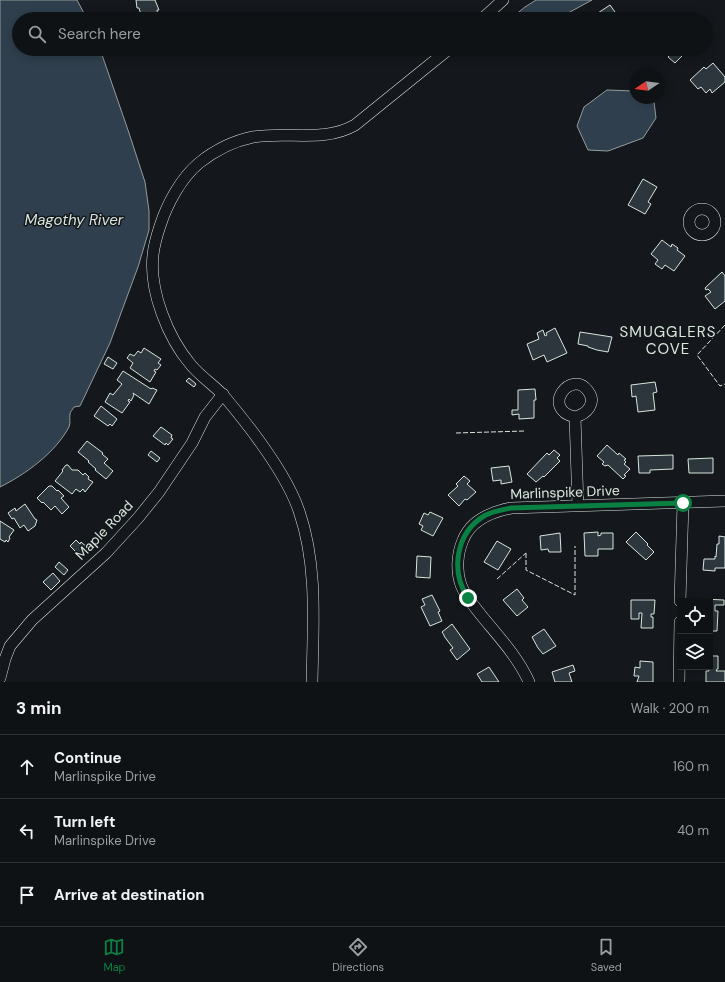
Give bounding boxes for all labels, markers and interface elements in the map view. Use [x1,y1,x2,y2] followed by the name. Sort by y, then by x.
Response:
[12,12,713,56] search box
[26,23,48,45] icon: search
[58,24,141,44] text: Search here
[629,68,665,104] north arrow
[25,210,124,230] water label: Magothy River
[620,322,716,359] district label: SMUGGLERS COVE
[510,481,620,503] street label: Marlinspike Drive
[674,494,692,512] route start
[71,497,137,563] street label: Maple Road
[459,589,477,607] route end
[677,598,713,670] map controls
[677,598,713,634] button: locate
[677,634,713,670] button: layers
[16,697,61,719] text: 3 min
[631,700,709,717] text: Walk · 200 m
[54,748,122,768] text: Continue
[16,756,38,778] icon: ahead
[673,758,709,775] text: 160 m
[54,768,156,785] text: Marlinspike Drive
[54,812,115,832] text: Turn left
[16,820,38,842] icon: left
[677,822,709,839] text: 40 m
[54,832,156,849] text: Marlinspike Drive
[16,884,38,906] icon: arrive
[54,885,205,905] text: Arrive at destination
[103,936,126,974] tab: Map
[332,936,384,974] tab: Directions
[591,936,622,974] tab: Saved

